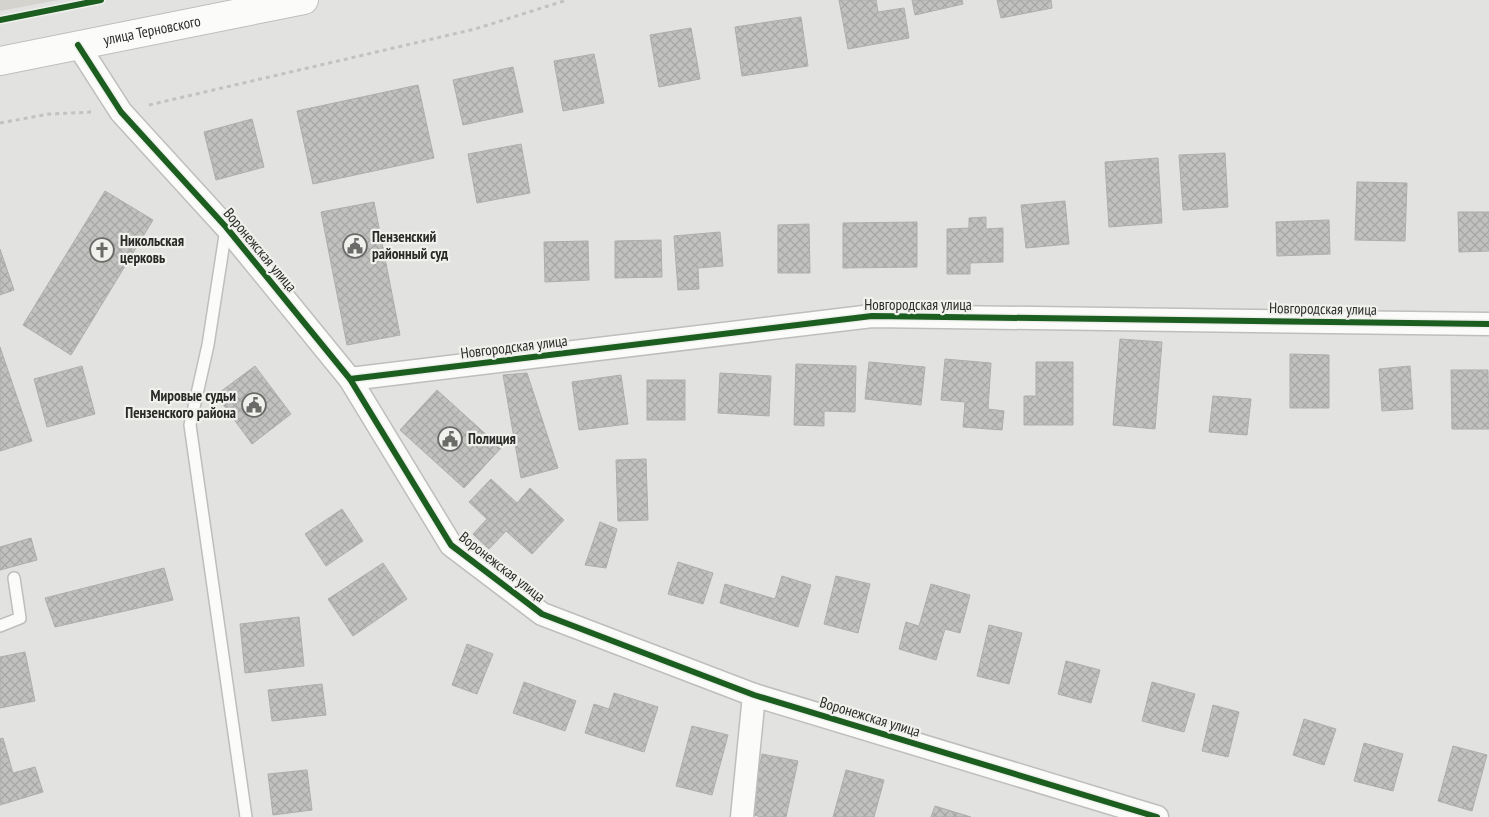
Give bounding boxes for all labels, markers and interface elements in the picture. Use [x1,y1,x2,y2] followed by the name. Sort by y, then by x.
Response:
[102,11,202,49] street label: улица Терновского
[220,204,301,296] street label: Воронежская улица
[372,227,448,263] place label: Пензенский районный суд
[120,231,184,267] place label: Никольская церковь
[342,233,368,259] public building icon: Пензенский районный суд
[89,237,115,263] church icon: Никольская церковь
[864,295,972,314] street label: Новгородская улица
[1269,298,1377,319] street label: Новгородская улица
[459,331,569,362] street label: Новгородская улица
[125,386,236,422] place label: Мировые судьи Пензенского района
[241,392,267,418] public building icon: Мировые судьи Пензенского района
[437,426,463,452] public building icon: Полиция
[468,429,516,448] place label: Полиция
[456,527,549,606] street label: Воронежская улица
[818,692,923,741] street label: Воронежская улица

